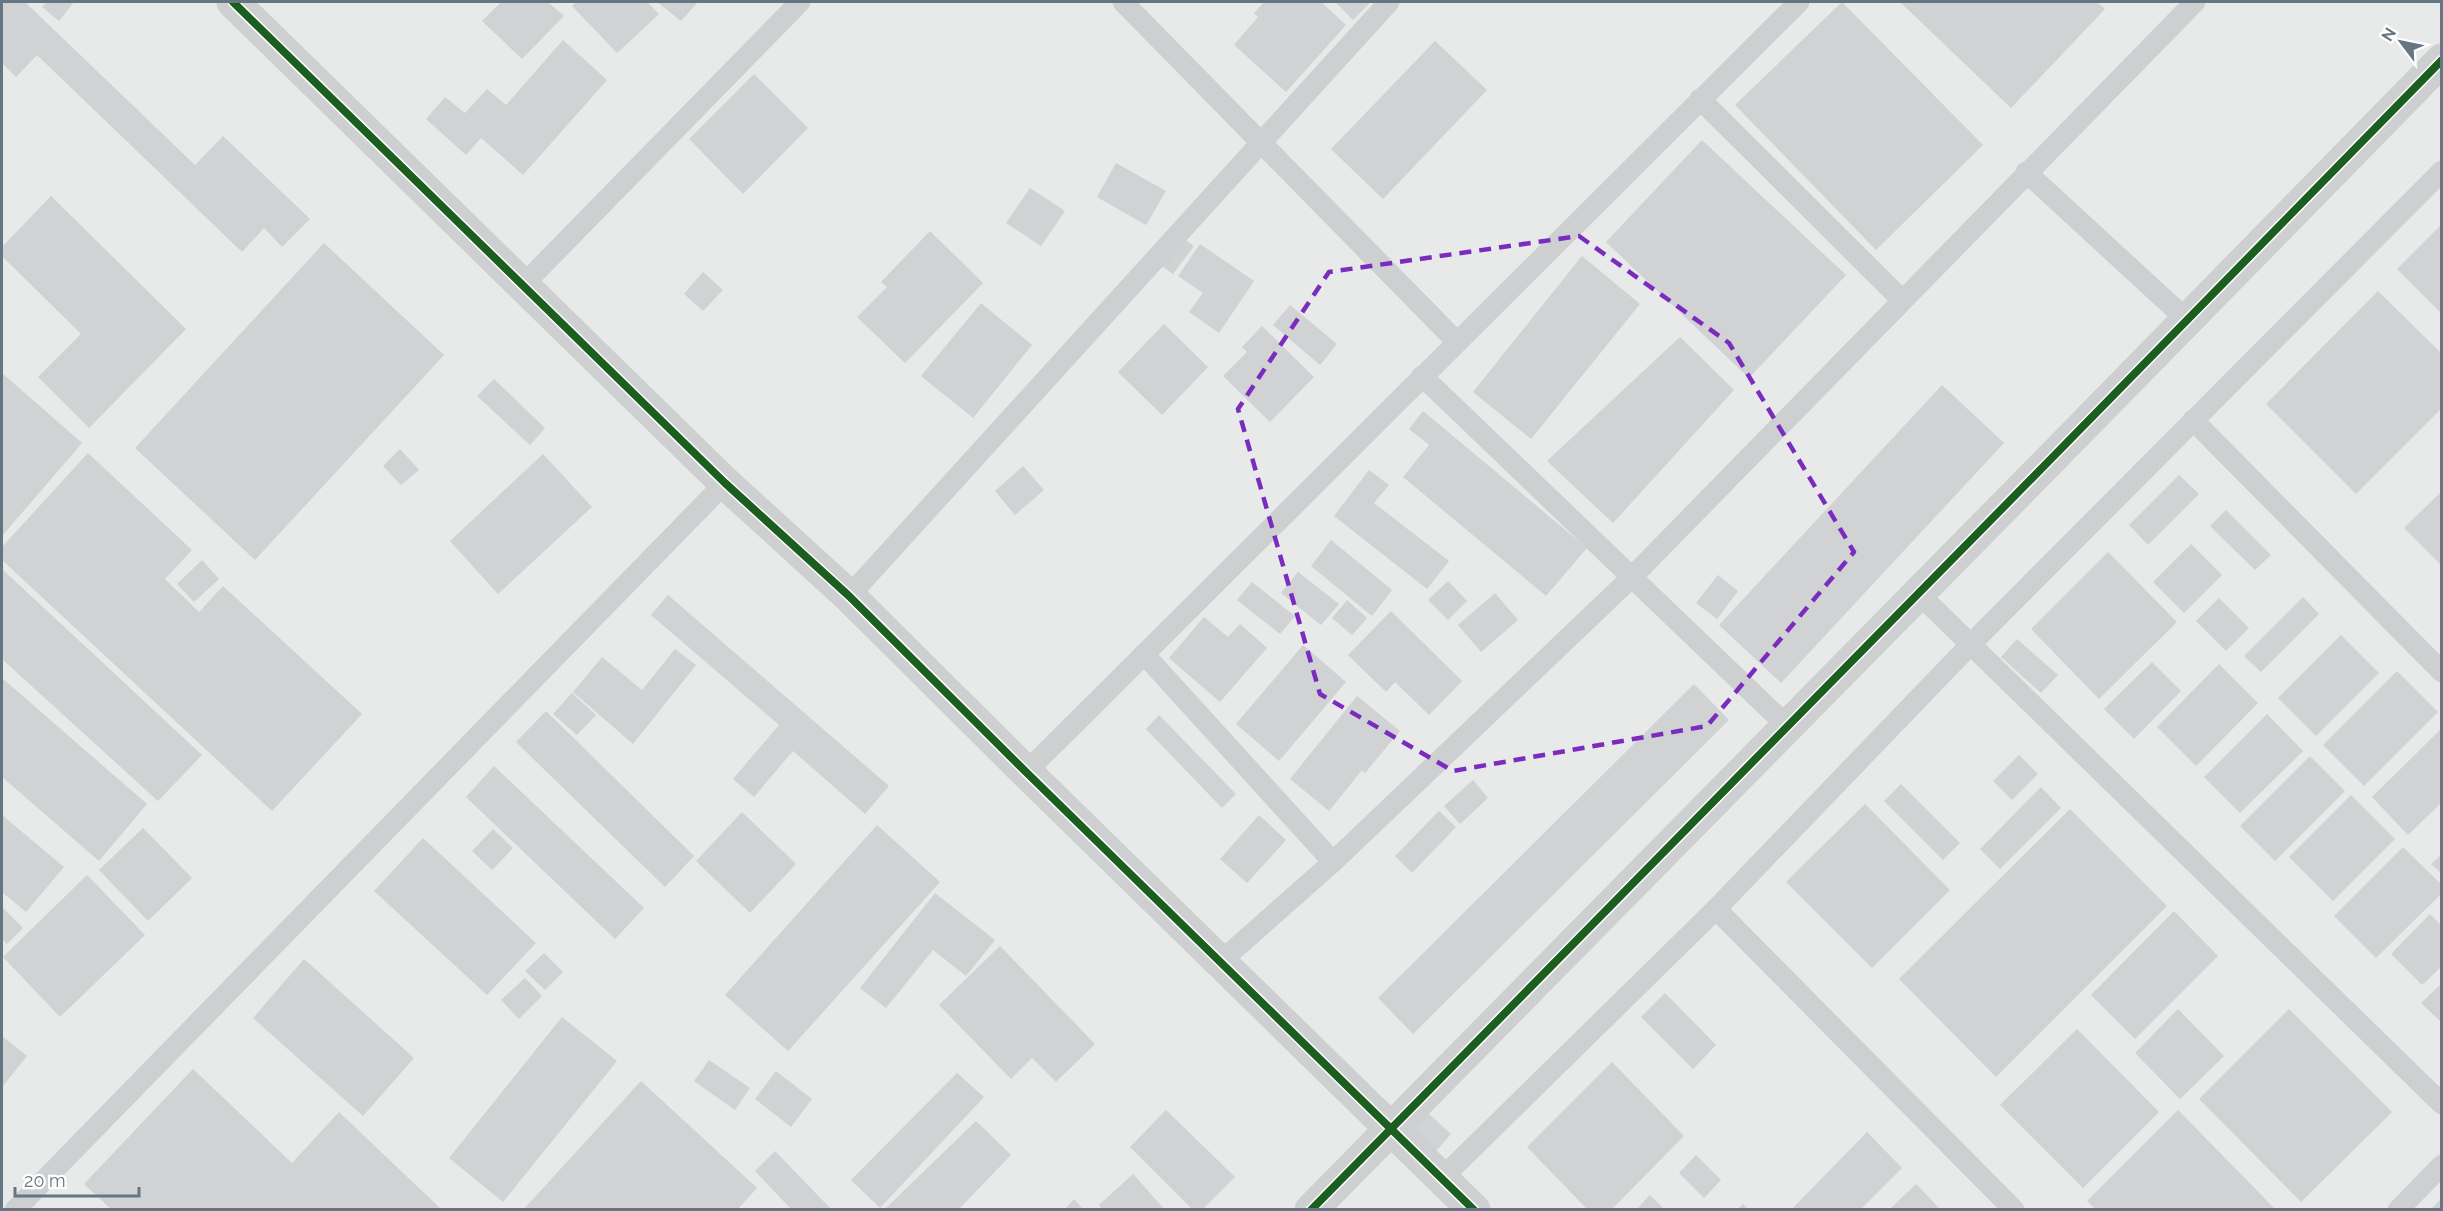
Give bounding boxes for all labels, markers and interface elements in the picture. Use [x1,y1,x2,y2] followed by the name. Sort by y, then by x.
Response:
[2371,12,2431,72] north arrow
[2377,24,2400,45] text: N
[15,1160,140,1198] scale bar
[24,1170,66,1191] text: 20 m

